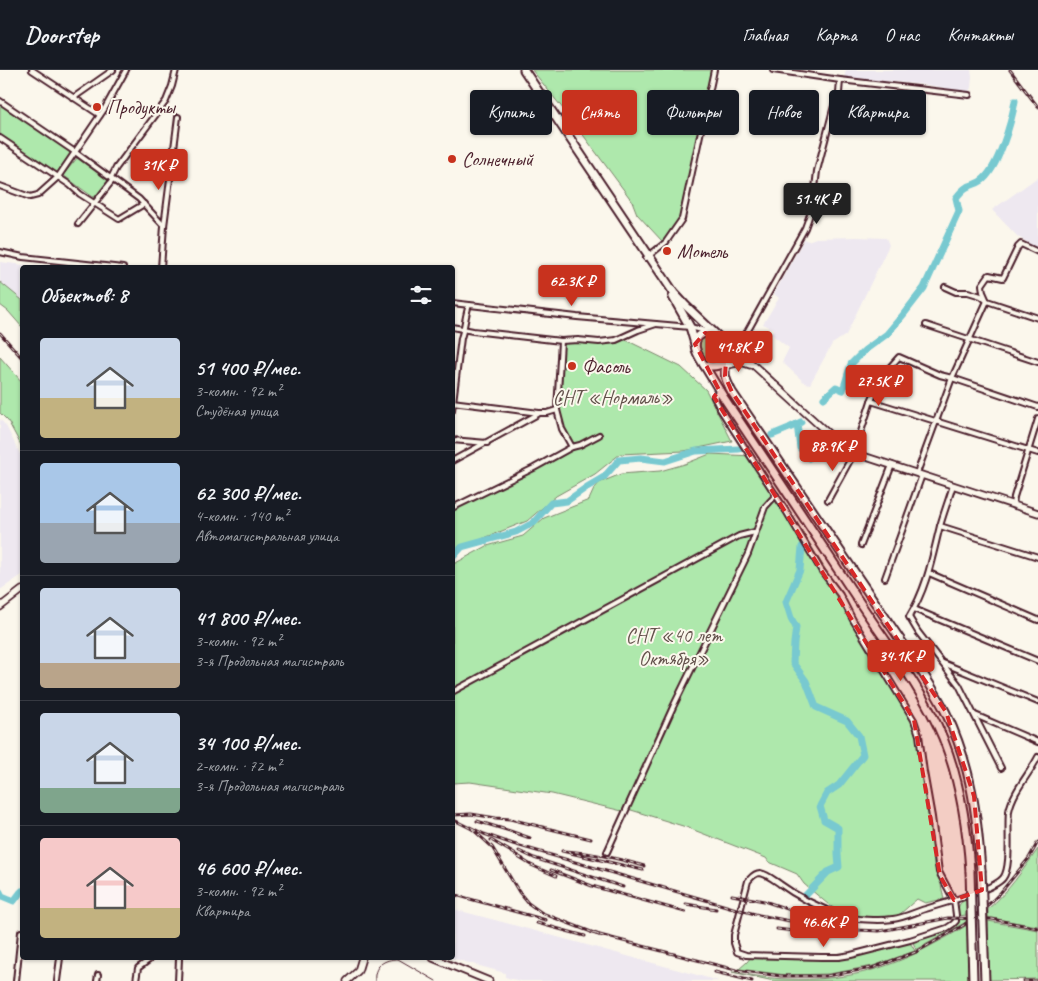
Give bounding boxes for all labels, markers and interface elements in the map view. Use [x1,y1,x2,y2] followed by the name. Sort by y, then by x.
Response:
[25,20,99,50] text: Doorstep
[743,24,788,46] text: Главная
[816,24,857,46] text: Карта
[885,24,920,46] text: О нас
[948,24,1013,46] text: Контакты
[470,90,552,135] chip: Купить
[562,90,637,135] chip: Снять
[647,90,739,135] chip: Фильтры
[749,90,819,135] chip: Новое
[829,90,926,135] chip: Квартира
[107,95,176,120] place label: Продукты
[91,101,103,113] marker: Продукты
[462,147,535,172] place label: Солнечный
[124,148,194,191] pin: 31K ₽
[446,153,458,165] marker: Солнечный
[142,155,176,175] text: 31K ₽
[771,182,863,225] pin: 51.4K ₽
[795,189,839,209] text: 51.4K ₽
[677,239,729,264] place label: Мотель
[661,245,673,257] marker: Мотель
[526,264,618,307] pin: 62.3K ₽
[549,271,595,291] text: 62.3K ₽
[407,281,435,309] icon: filters
[40,282,128,308] text: Объектов: 8
[693,330,785,373] pin: 41.8K ₽
[716,337,762,357] text: 41.8K ₽
[582,354,631,379] place label: Фасоль
[195,355,300,381] text: 51 400 ₽/мес.
[80,358,140,418] icon: home
[566,360,578,372] marker: Фасоль
[833,364,925,407] pin: 27.5K ₽
[857,371,901,391] text: 27.5K ₽
[195,381,281,401] text: 3-комн. · 92 m²
[553,385,673,410] park label: СНТ «Нормаль»
[195,401,278,421] text: Студёная улица
[787,430,879,472] pin: 88.9K ₽
[811,436,855,456] text: 88.9K ₽
[195,480,301,506] text: 62 300 ₽/мес.
[80,483,140,543] icon: home
[195,506,288,526] text: 4-комн. · 140 m²
[195,526,339,546] text: Автомагистральная улица
[195,605,301,631] text: 41 800 ₽/мес.
[80,608,140,668] icon: home
[626,623,724,671] park label: СНТ «40 лет Октября»
[195,631,281,651] text: 3-комн. · 92 m²
[855,640,947,682] pin: 34.1K ₽
[878,646,924,666] text: 34.1K ₽
[195,651,344,671] text: 3-я Продольная магистраль
[195,730,301,756] text: 34 100 ₽/мес.
[80,733,140,793] icon: home
[195,756,281,776] text: 2-комн. · 72 m²
[195,776,344,796] text: 3-я Продольная магистраль
[195,855,302,881] text: 46 600 ₽/мес.
[80,858,140,918] icon: home
[195,881,281,901] text: 3-комн. · 92 m²
[195,901,250,921] text: Квартира
[778,906,870,948] pin: 46.6K ₽
[801,912,847,932] text: 46.6K ₽

